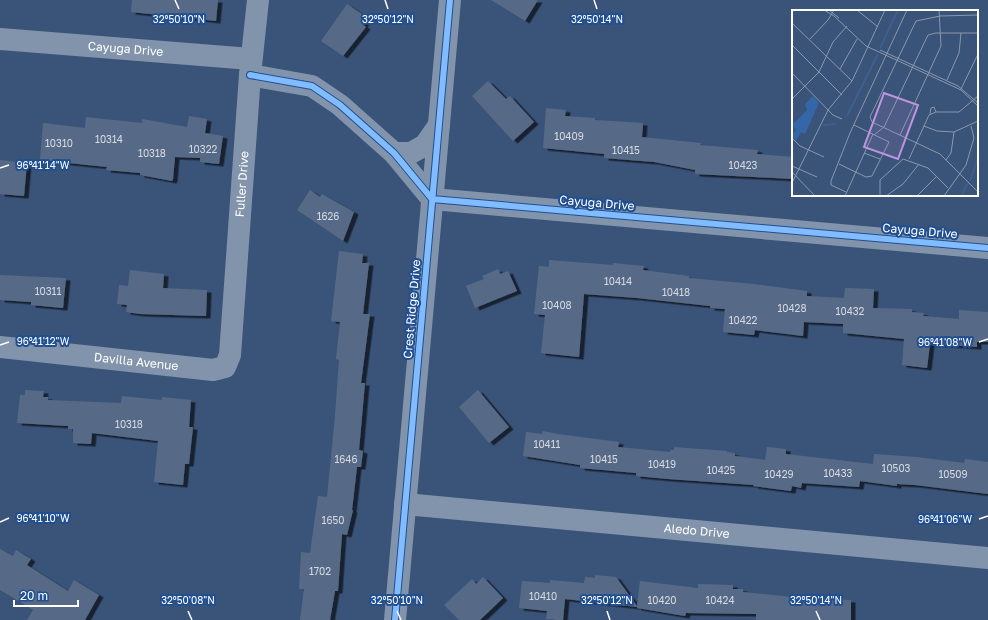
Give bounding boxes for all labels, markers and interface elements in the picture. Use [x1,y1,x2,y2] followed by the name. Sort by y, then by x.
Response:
[792,10,978,196] inset map
[153,13,205,25] text: 32°50'10"N
[362,13,414,25] text: 32°50'12"N
[571,13,623,25] text: 32°50'14"N
[87,38,164,59] street label: Cayuga Drive
[554,130,584,142] house number: 10409
[95,133,123,145] house number: 10314
[45,137,73,149] house number: 10310
[189,143,217,155] house number: 10322
[612,144,640,156] house number: 10415
[138,147,166,159] house number: 10318
[232,150,252,218] street label: Fuller Drive
[17,159,70,171] text: 96°41'14"W
[729,159,758,171] house number: 10423
[559,192,635,213] street label: Cayuga Drive
[317,210,339,222] house number: 1626
[882,220,958,241] street label: Cayuga Drive
[400,259,423,359] street label: Crest Ridge Drive
[604,275,632,287] house number: 10414
[35,285,61,297] house number: 10311
[662,286,690,298] house number: 10418
[542,299,572,311] house number: 10408
[777,302,807,314] house number: 10428
[836,305,865,317] house number: 10432
[729,314,758,326] house number: 10422
[17,335,70,347] text: 96°41'12"W
[918,336,973,348] text: 96°41'08"W
[93,349,179,373] street label: Davilla Avenue
[115,418,143,430] house number: 10318
[534,438,561,450] house number: 10411
[334,453,358,465] house number: 1646
[590,453,618,465] house number: 10415
[648,458,676,470] house number: 10419
[882,462,911,474] house number: 10503
[707,464,736,476] house number: 10425
[824,467,853,479] house number: 10433
[765,468,794,480] house number: 10429
[938,468,968,480] house number: 10509
[17,512,70,524] text: 96°41'10"W
[918,513,972,525] text: 96°41'06"W
[322,514,344,526] house number: 1650
[663,520,730,541] street label: Aledo Drive
[309,565,331,577] house number: 1702
[14,582,78,608] scale bar
[20,588,48,603] text: 20 m
[529,590,557,602] house number: 10410
[161,594,215,606] text: 32°50'08"N
[371,594,423,606] text: 32°50'10"N
[581,594,633,606] text: 32°50'12"N
[647,594,677,606] house number: 10420
[705,594,735,606] house number: 10424
[790,594,842,606] text: 32°50'14"N

